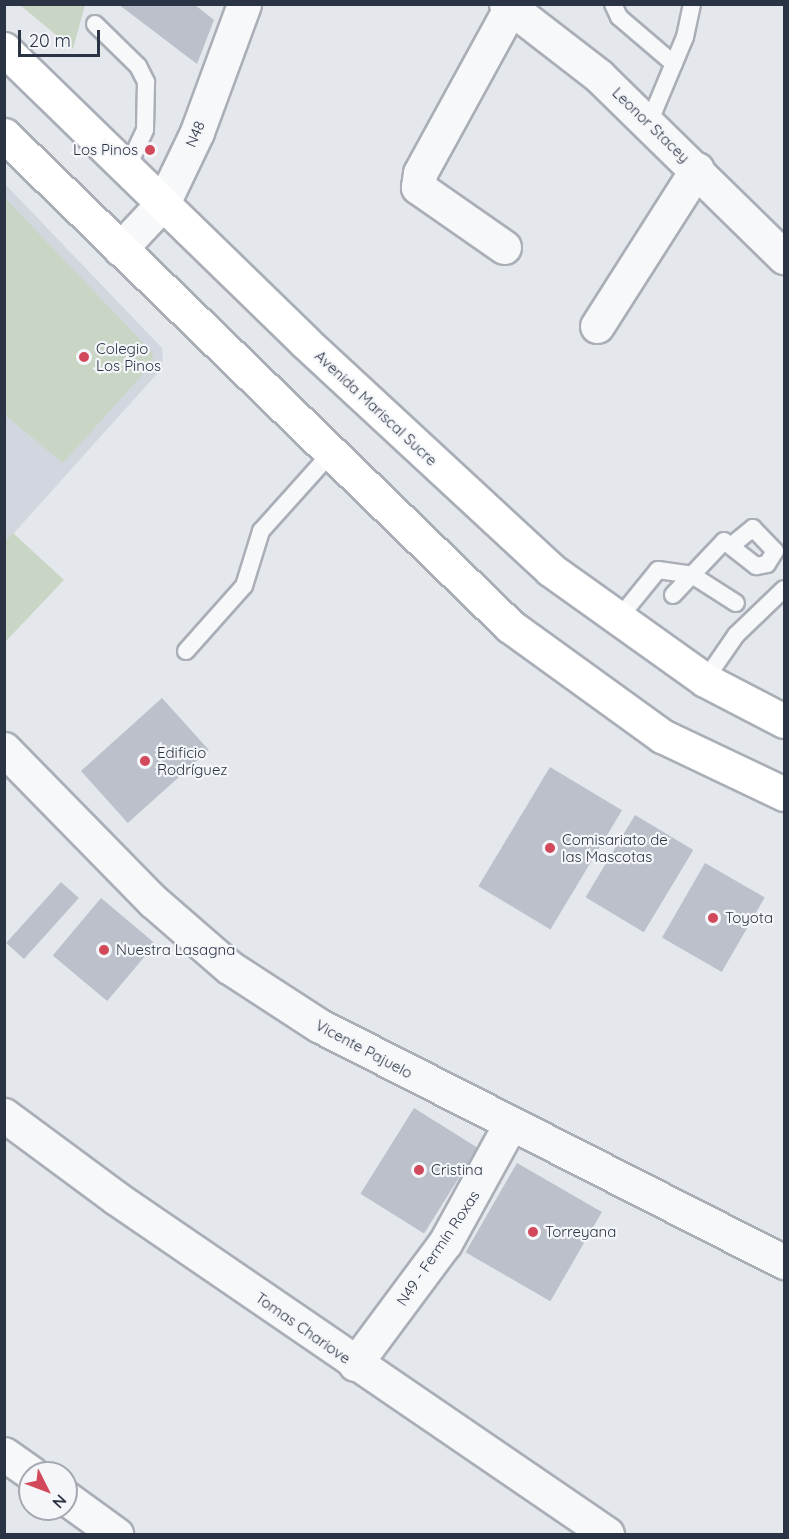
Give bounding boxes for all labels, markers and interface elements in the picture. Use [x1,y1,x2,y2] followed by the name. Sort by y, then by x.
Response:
[21,18,104,56] scale bar
[29,29,71,52] text: 20 m
[609,84,693,166] street label: Leonor Stacey
[181,118,209,150] street label: N48
[73,141,138,159] place label: Los Pinos
[143,143,157,157] marker: Los Pinos
[96,339,161,374] place label: Colegio Los Pinos
[311,347,441,469] street label: Avenida Mariscal Sucre
[77,350,91,364] marker: Colegio Los Pinos
[157,743,228,778] place label: Edificio Rodríguez
[138,754,152,768] marker: Edificio Rodríguez
[562,830,668,865] place label: Comisariato de las Mascotas
[543,841,557,855] marker: Comisariato de las Mascotas
[725,909,773,927] place label: Toyota
[706,911,720,925] marker: Toyota
[116,941,235,959] place label: Nuestra Lasagna
[97,943,111,957] marker: Nuestra Lasagna
[313,1016,415,1082] street label: Vicente Pajuelo
[431,1161,483,1179] place label: Cristina
[412,1163,426,1177] marker: Cristina
[393,1187,483,1309] street label: N49 - Fermín Roxas
[545,1223,616,1241] place label: Torreyana
[526,1225,540,1239] marker: Torreyana
[252,1289,354,1367] street label: Tomas Chariove
[18,1461,78,1521] north arrow
[49,1491,71,1513] text: N

